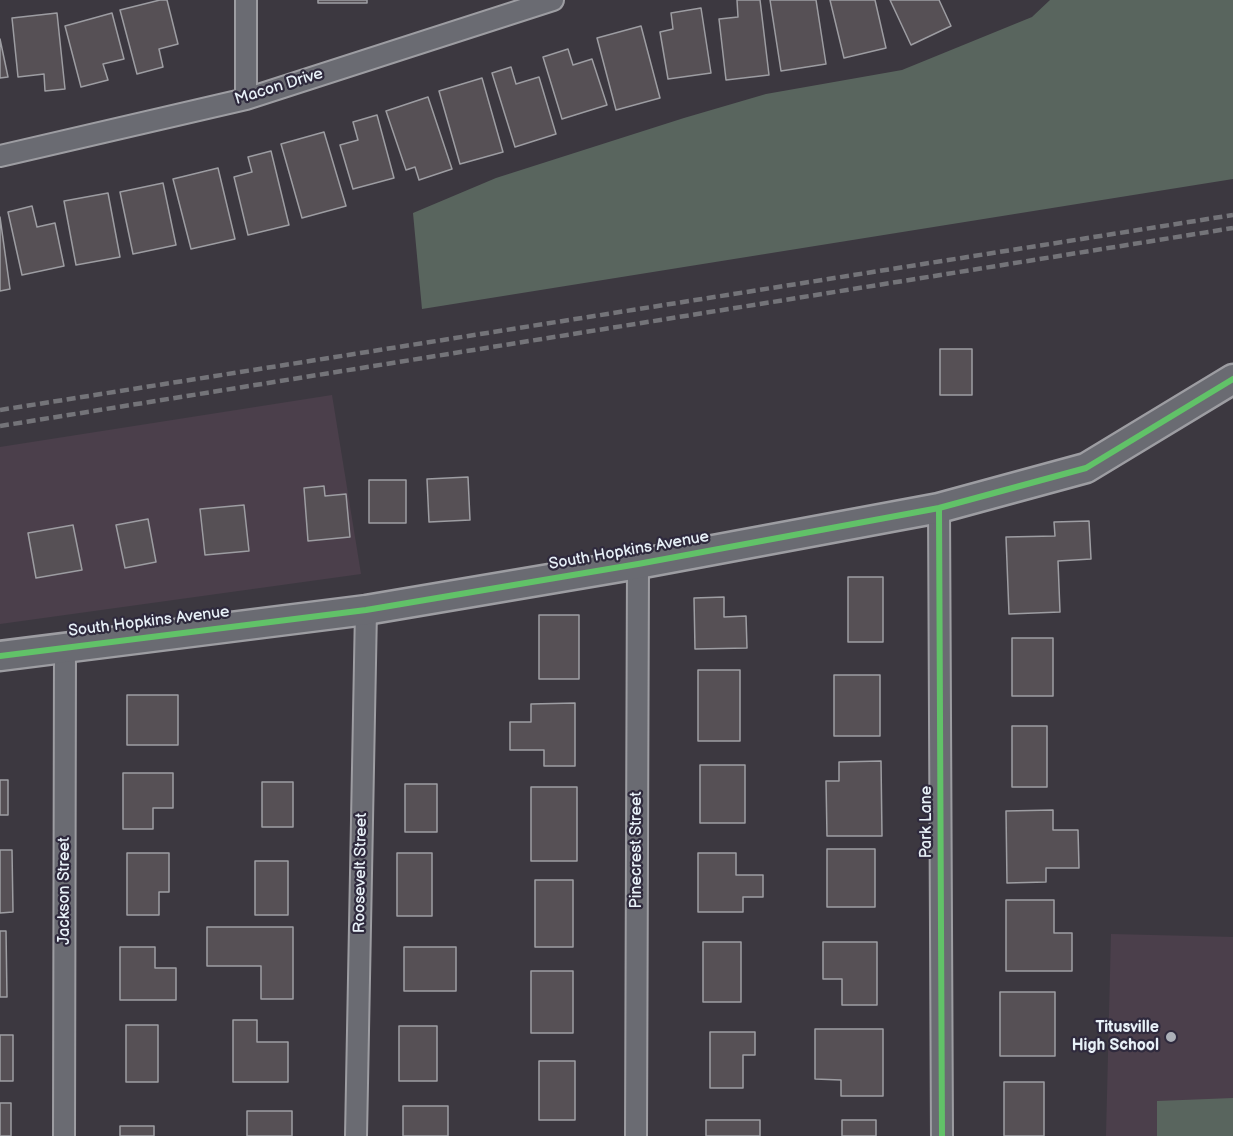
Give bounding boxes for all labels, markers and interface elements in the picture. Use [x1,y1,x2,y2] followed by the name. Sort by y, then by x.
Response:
[232,64,326,110] street label: Macon Drive
[547,527,711,575] street label: South Hopkins Avenue
[67,603,231,641] street label: South Hopkins Avenue
[917,786,937,858] street label: Park Lane
[627,792,647,908] street label: Pinecrest Street
[350,813,372,933] street label: Roosevelt Street
[55,837,75,945] street label: Jackson Street
[1072,1018,1159,1056] place label: Titusville High School
[1164,1030,1178,1044] marker: Titusville High School

